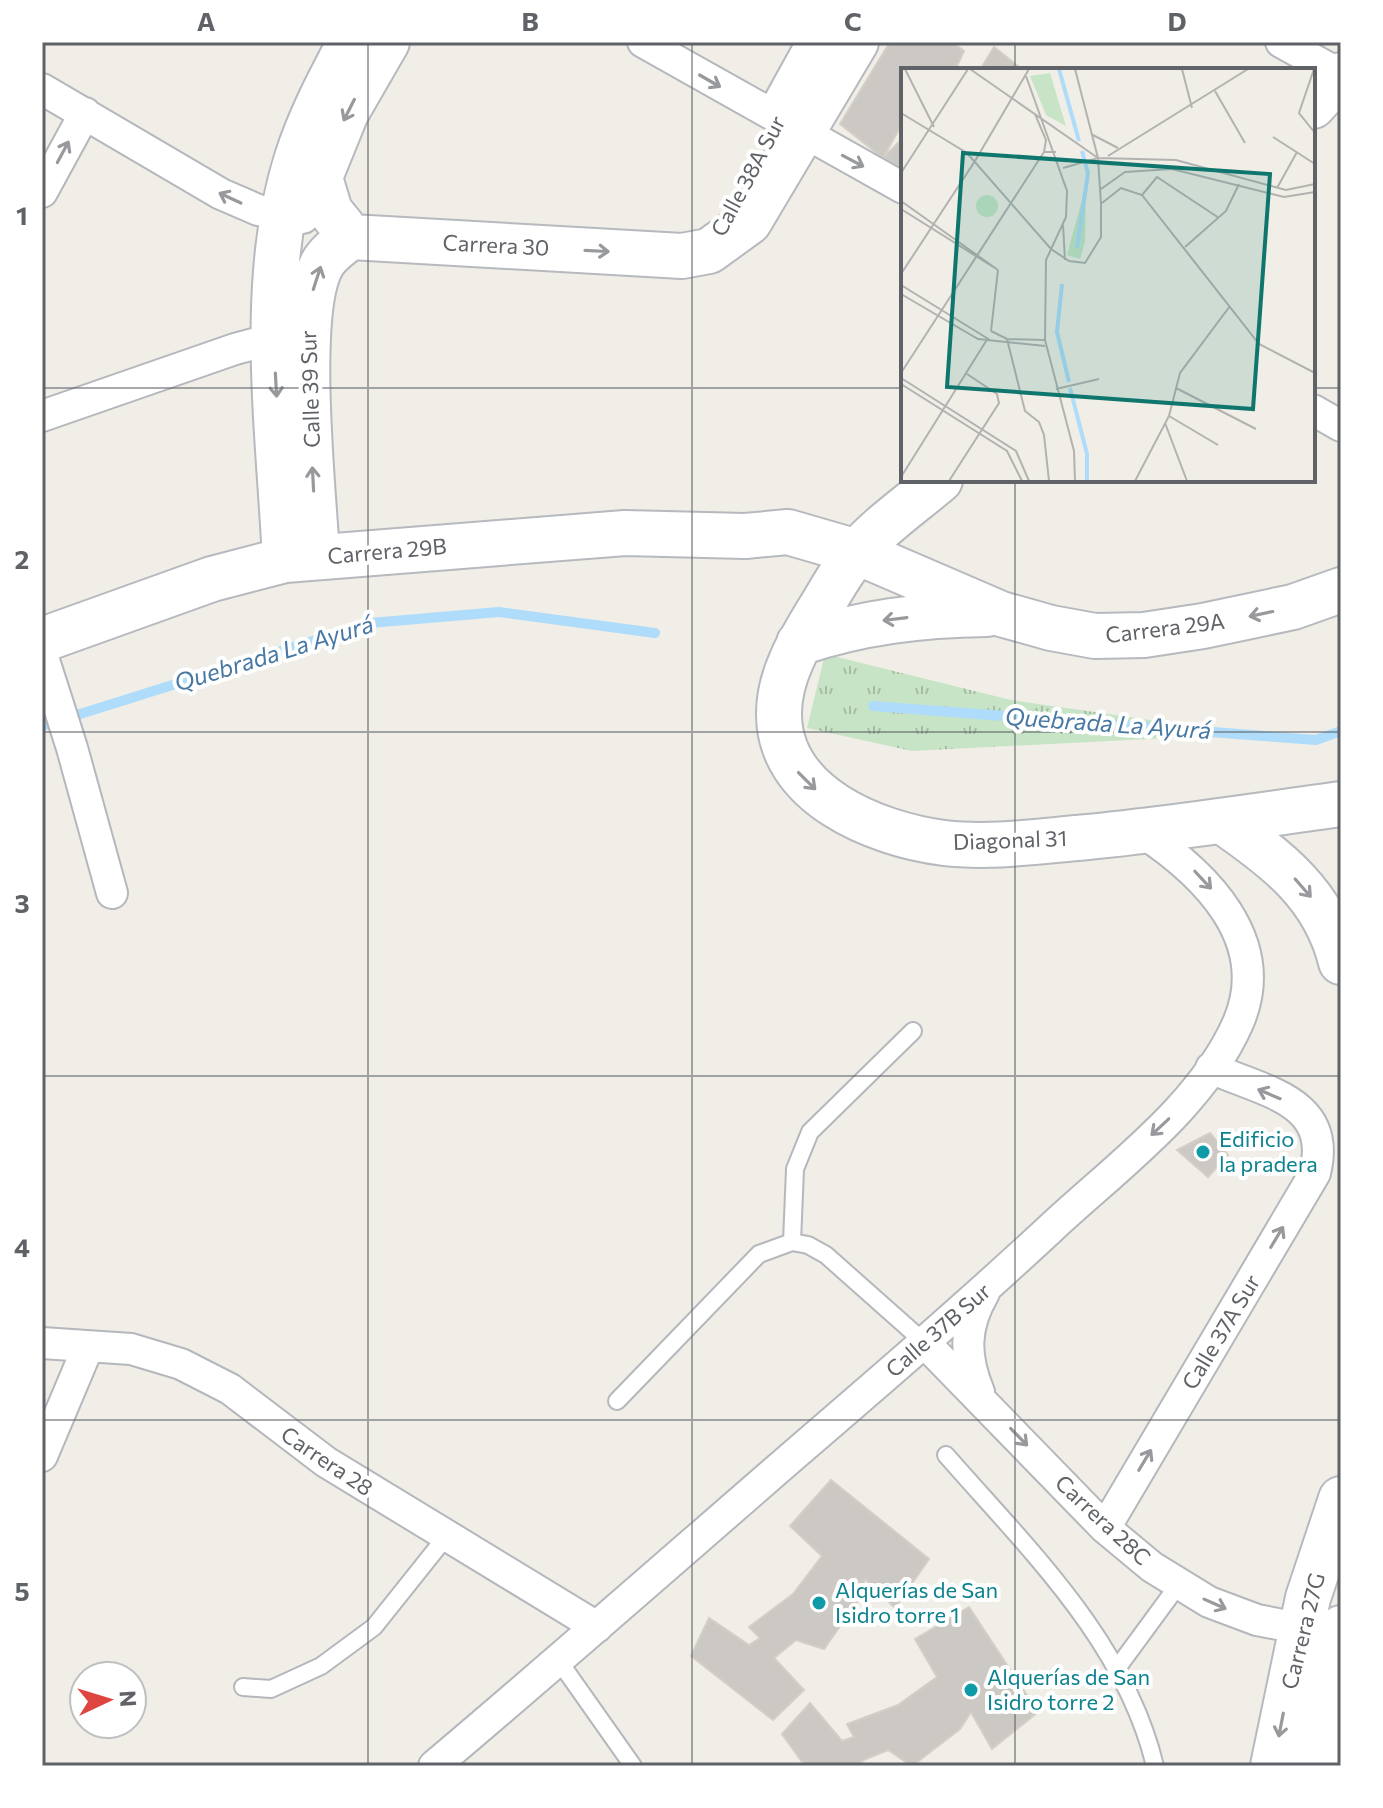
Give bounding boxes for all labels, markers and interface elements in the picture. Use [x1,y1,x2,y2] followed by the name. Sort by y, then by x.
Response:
[197,5,216,36] text: A
[521,5,539,36] text: B
[844,5,862,36] text: C
[1167,5,1187,36] text: D
[901,68,1315,482] inset map
[698,73,721,89] one-way arrow
[340,98,356,122] one-way arrow
[705,111,791,241] street label: Calle 38A Sur
[56,141,72,164] one-way arrow
[840,154,864,169] one-way arrow
[218,190,242,205] one-way arrow
[16,199,28,230] text: 1
[442,228,550,261] street label: Carrera 30
[583,244,610,259] one-way arrow
[311,265,326,290] one-way arrow
[294,330,325,448] street label: Calle 39 Sur
[269,371,284,398] one-way arrow
[306,466,321,493] one-way arrow
[326,532,448,569] street label: Carrera 29B
[15,543,29,574] text: 2
[1104,607,1226,648] street label: Carrera 29A
[1248,607,1274,622] one-way arrow
[171,608,377,697] water label: Quebrada La Ayurá
[882,612,909,627] one-way arrow
[1004,701,1213,744] water label: Quebrada La Ayurá
[797,771,816,790] one-way arrow
[952,824,1067,855] street label: Diagonal 31
[1193,869,1211,889] one-way arrow
[1294,877,1312,897] one-way arrow
[14,887,30,918] text: 3
[1257,1085,1282,1100] one-way arrow
[1150,1117,1170,1135] one-way arrow
[1219,1125,1318,1177] place label: Edificio la pradera
[1194,1143,1212,1161] marker: Edificio la pradera
[1269,1226,1285,1249] one-way arrow
[14,1231,30,1262] text: 4
[1176,1269,1266,1394] street label: Calle 37A Sur
[880,1277,996,1382] street label: Calle 37B Sur
[276,1420,378,1501] street label: Carrera 28
[1009,1426,1027,1446] one-way arrow
[1138,1449,1153,1473] one-way arrow
[1050,1469,1157,1571] street label: Carrera 28C
[1275,1570,1330,1692] street label: Carrera 27G
[14,1575,30,1606] text: 5
[835,1576,998,1628] place label: Alquerías de San Isidro torre 1
[810,1594,828,1612] marker: Alquerías de San Isidro torre 1
[1202,1597,1227,1612] one-way arrow
[68,1660,148,1740] north arrow
[987,1663,1150,1715] place label: Alquerías de San Isidro torre 2
[962,1681,980,1699] marker: Alquerías de San Isidro torre 2
[114,1689,142,1708] text: N
[1273,1712,1288,1738] one-way arrow

